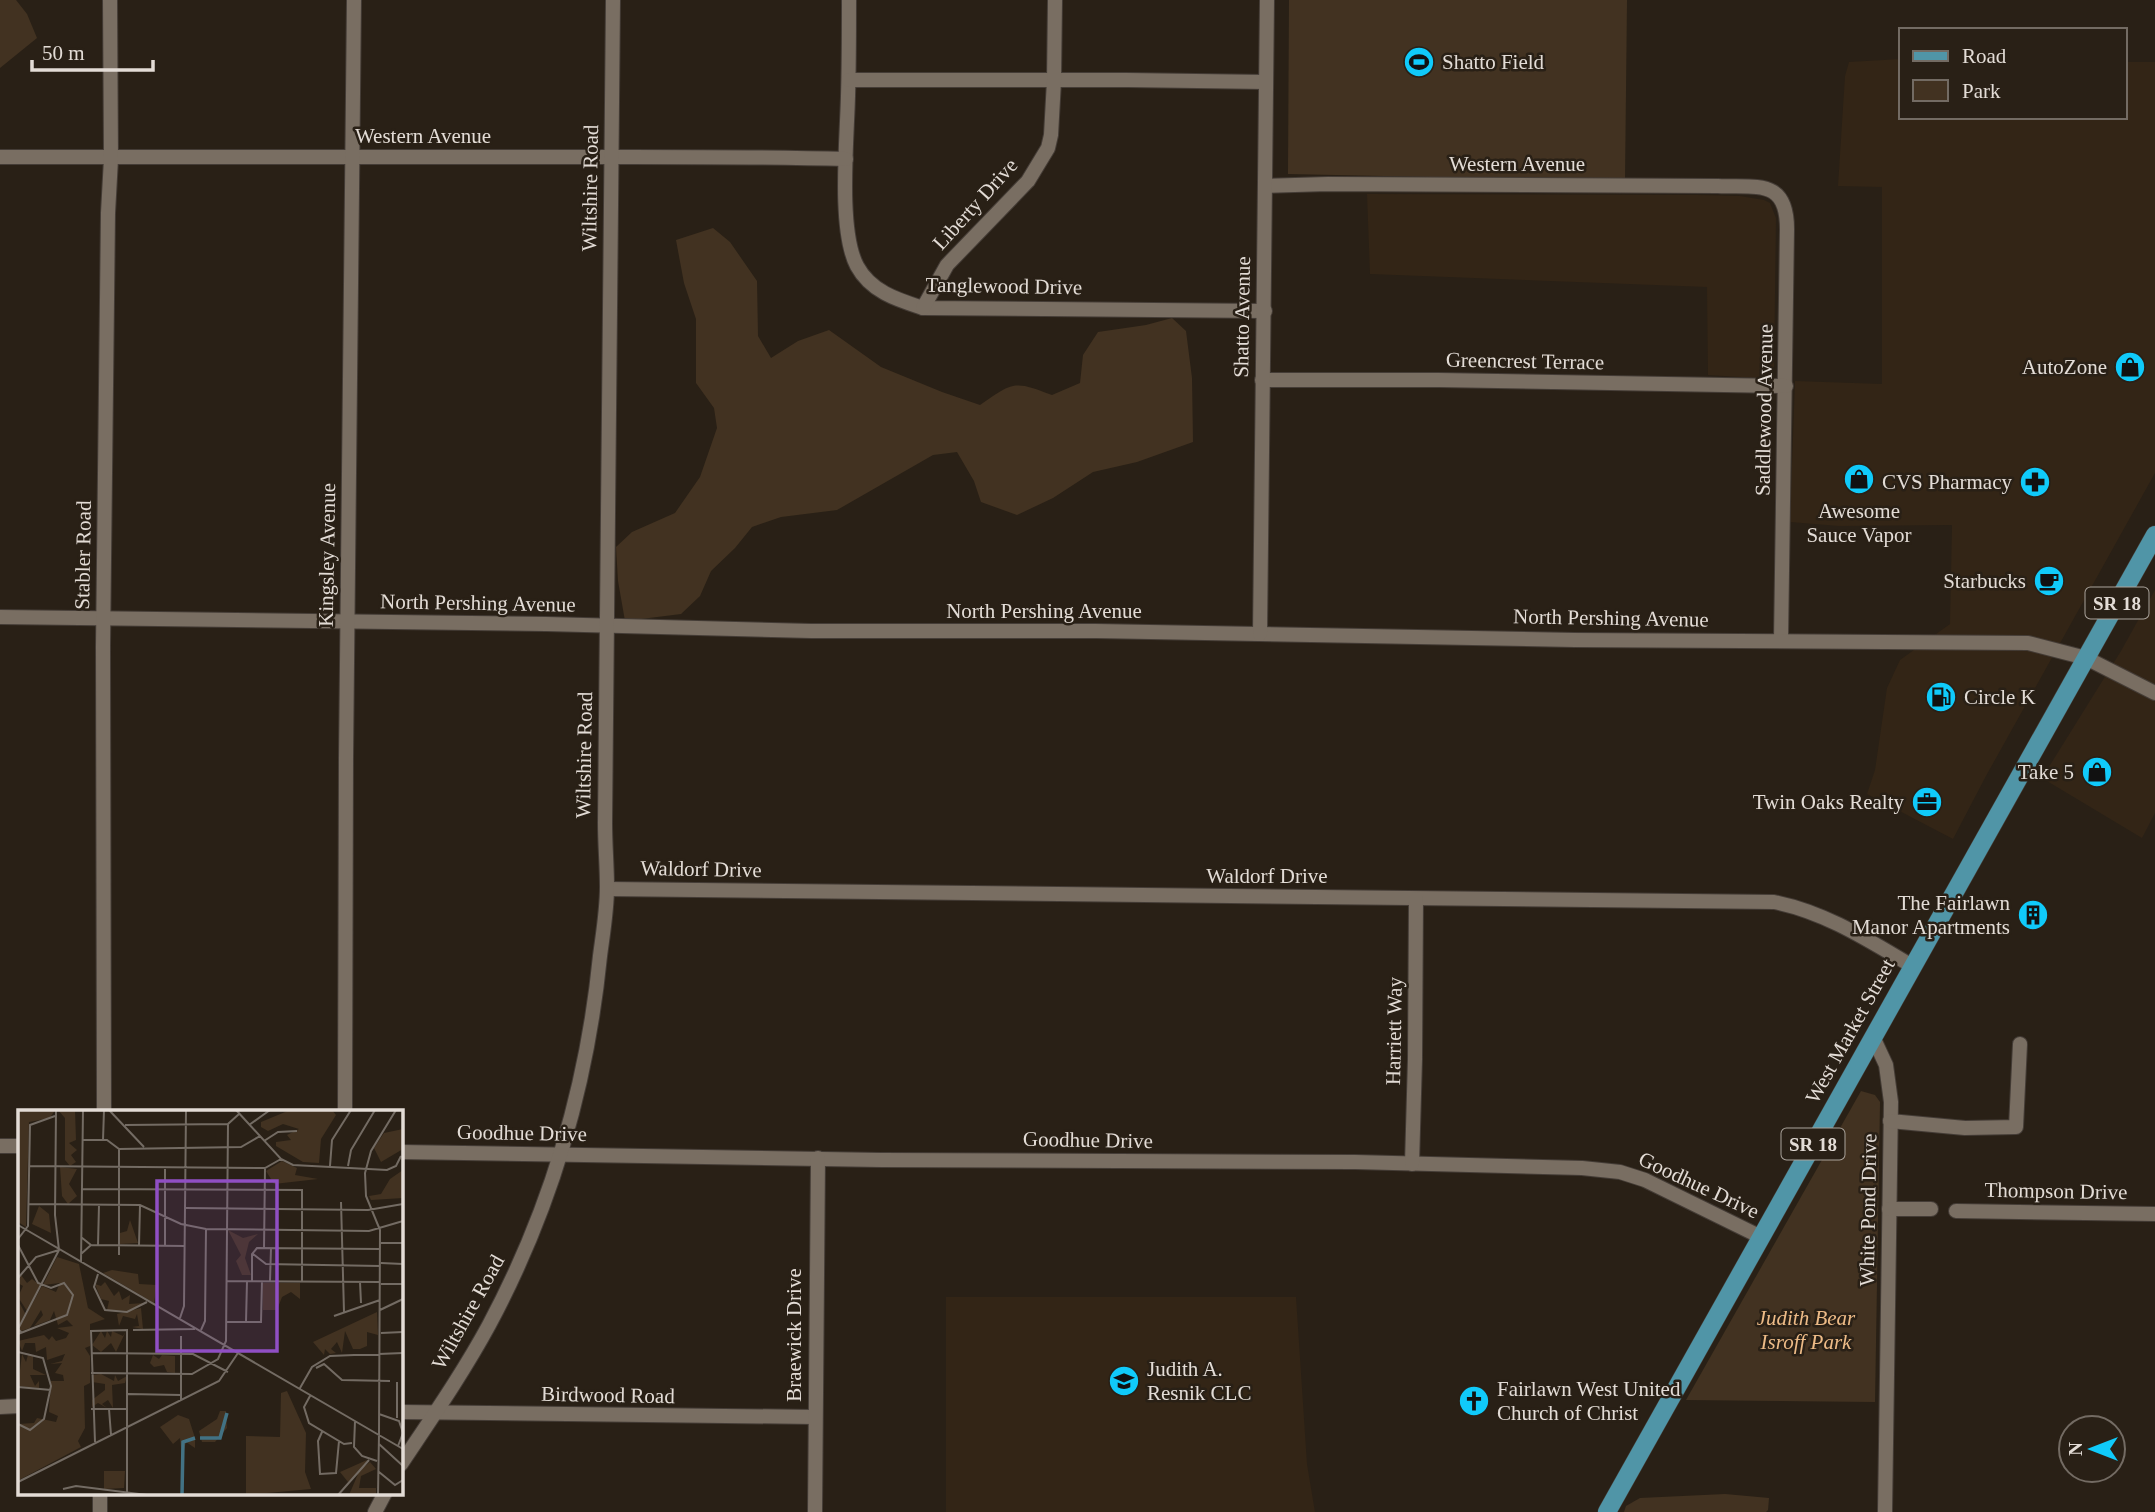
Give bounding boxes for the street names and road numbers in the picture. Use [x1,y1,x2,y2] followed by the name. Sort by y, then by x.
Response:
[355,124,491,148] street label: Western Avenue
[577,124,603,252] street label: Wiltshire Road
[1449,152,1585,176] street label: Western Avenue
[928,153,1022,255] street label: Liberty Drive
[1229,256,1255,378] street label: Shatto Avenue
[926,273,1082,299] street label: Tanglewood Drive
[1751,324,1777,496] street label: Saddlewood Avenue
[1446,348,1604,374] street label: Greencrest Terrace
[314,483,340,627] street label: Kingsley Avenue
[70,500,96,610] street label: Stabler Road
[2086,588,2148,618] road number: SR 18
[380,589,576,617] street label: North Pershing Avenue
[946,599,1142,623] street label: North Pershing Avenue
[1513,604,1709,632] street label: North Pershing Avenue
[571,691,597,819] street label: Wiltshire Road
[640,856,762,882] street label: Waldorf Drive
[1206,864,1328,888] street label: Waldorf Drive
[1800,954,1900,1107] street label: West Market Street
[1381,976,1407,1085] street label: Harriett Way
[457,1120,587,1146] street label: Goodhue Drive
[1023,1127,1153,1153] street label: Goodhue Drive
[1782,1128,1844,1160] road number: SR 18
[1855,1133,1881,1287] street label: White Pond Drive
[1635,1147,1763,1223] street label: Goodhue Drive
[1984,1178,2128,1204] street label: Thompson Drive
[427,1250,509,1373] street label: Wiltshire Road
[782,1268,806,1402] street label: Braewick Drive
[541,1382,675,1408] street label: Birdwood Road

